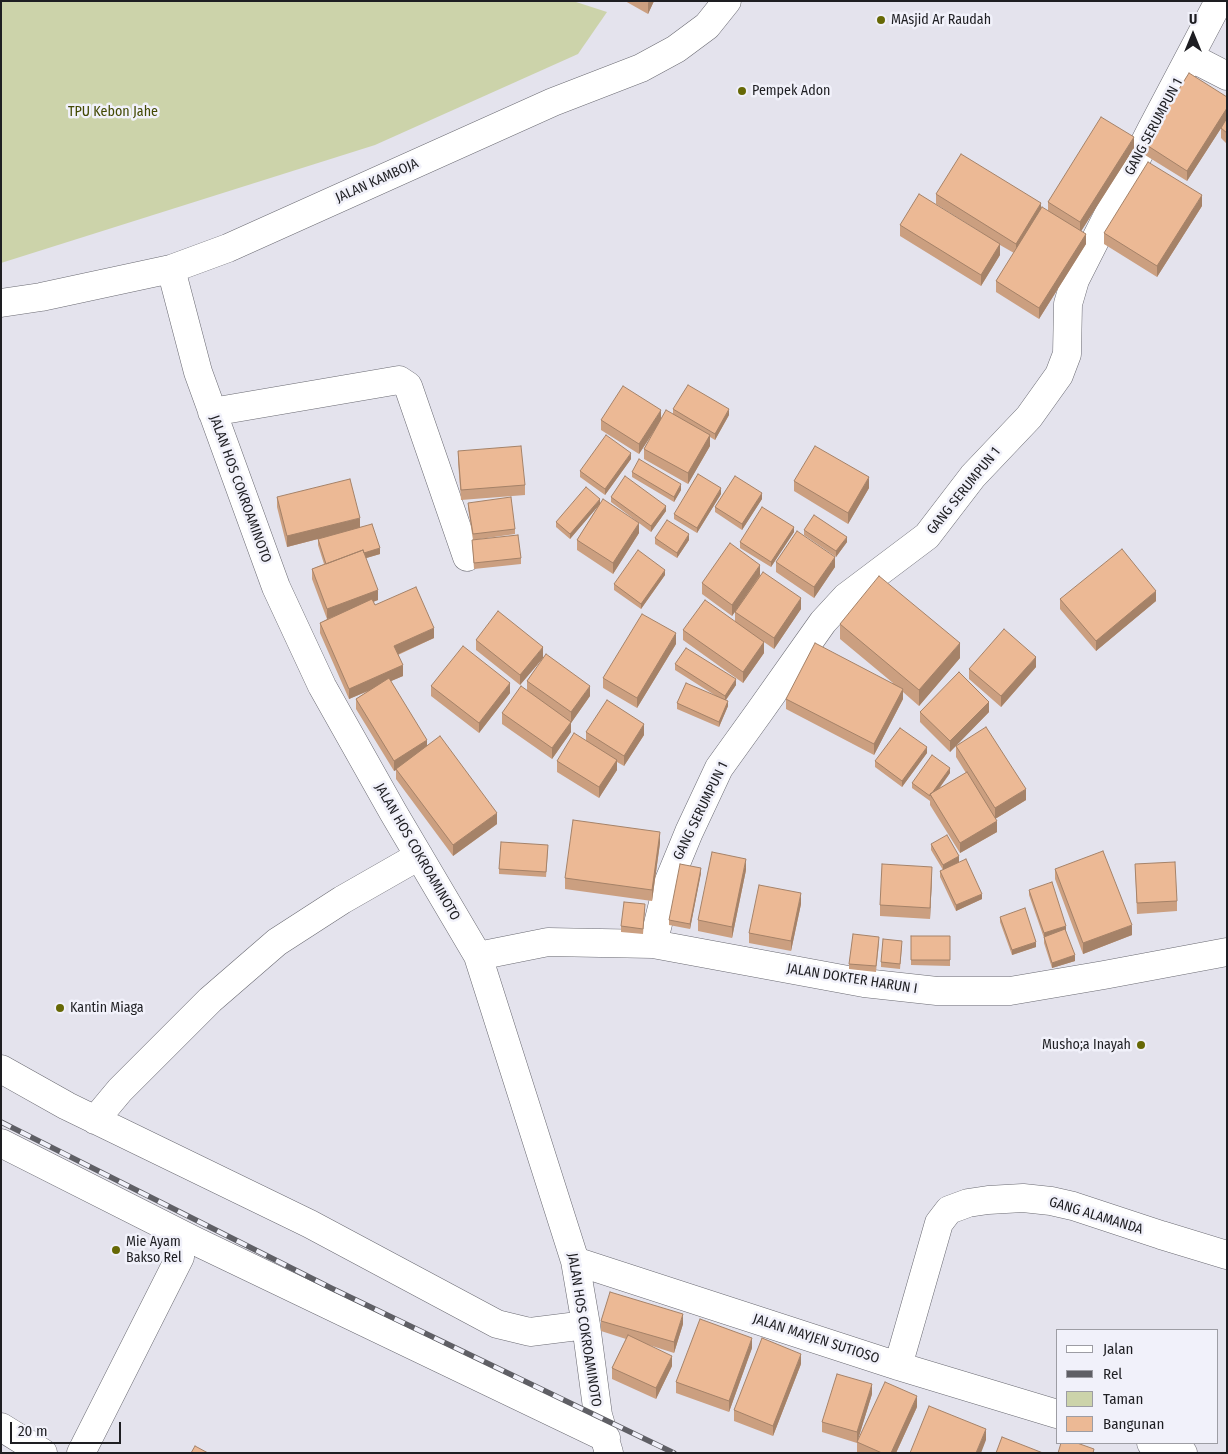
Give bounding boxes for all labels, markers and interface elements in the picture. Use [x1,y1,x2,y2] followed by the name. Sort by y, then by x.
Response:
[1168,10,1218,60] north arrow
[1189,11,1197,28] text: U
[891,12,991,28] place label: MAsjid Ar Raudah
[875,14,887,26] marker: MAsjid Ar Raudah
[1121,76,1187,178] street label: GANG SERUMPUN 1
[752,83,830,99] place label: Pempek Adon
[736,85,748,97] marker: Pempek Adon
[68,104,158,120] park label: TPU Kebon Jahe
[333,155,421,207] street label: JALAN KAMBOJA
[205,413,275,565] street label: JALAN HOS COKROAMINOTO
[924,444,1004,538] street label: GANG SERUMPUN 1
[670,759,732,863] street label: GANG SERUMPUN 1
[371,780,463,924] street label: JALAN HOS COKROAMINOTO
[786,960,918,998] street label: JALAN DOKTER HARUN I
[70,1000,144,1016] place label: Kantin Miaga
[54,1002,66,1014] marker: Kantin Miaga
[1042,1037,1131,1053] place label: Musho;a Inayah
[1135,1039,1147,1051] marker: Musho;a Inayah
[1047,1194,1145,1238] street label: GANG ALAMANDA
[126,1234,182,1266] place label: Mie Ayam Bakso Rel
[110,1244,122,1256] marker: Mie Ayam Bakso Rel
[564,1252,604,1408] street label: JALAN HOS COKROAMINOTO
[751,1311,881,1367] street label: JALAN MAYJEN SUTIOSO
[1056,1329,1218,1444] legend
[1103,1340,1133,1358] text: Jalan
[1103,1365,1122,1383] text: Rel
[1103,1390,1143,1408] text: Taman
[12,1412,124,1444] scale bar
[1103,1415,1164,1433] text: Bangunan
[18,1422,48,1440] text: 20 m

